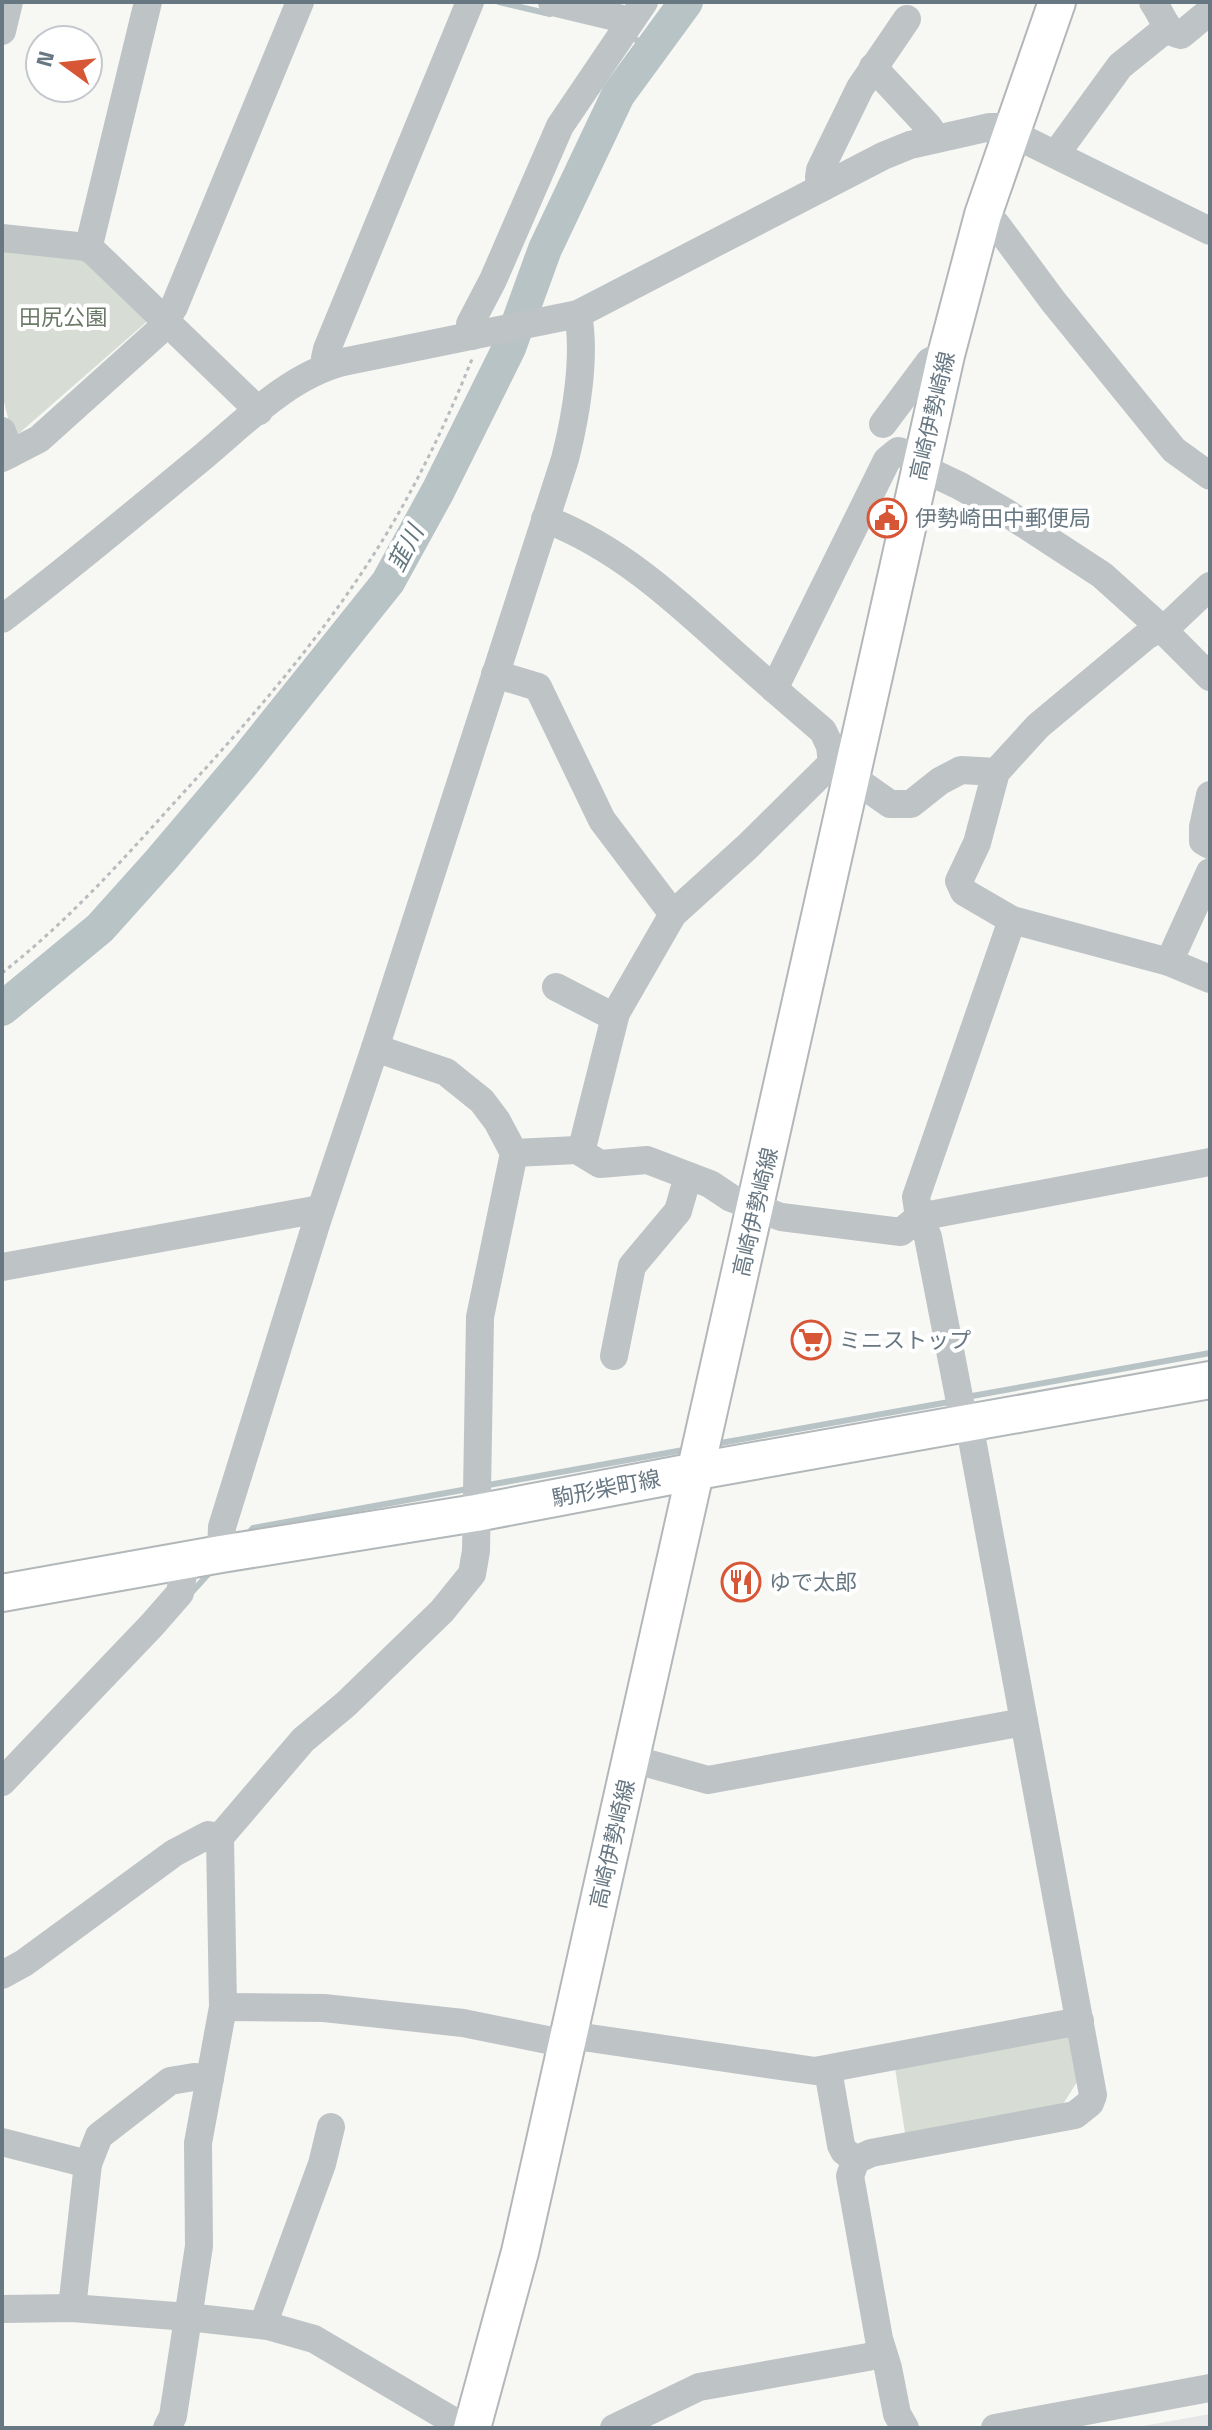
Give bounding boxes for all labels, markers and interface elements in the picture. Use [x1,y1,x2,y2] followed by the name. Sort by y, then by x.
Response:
[24,24,104,104] north arrow
[26,47,63,71] text: N
[19,300,107,334] park label: 田尻公園
[901,348,963,484] street label: 高崎伊勢崎線
[866,497,908,539] public building icon: 伊勢崎田中郵便局
[915,501,1091,535] place label: 伊勢崎田中郵便局
[378,516,433,578] water label: 韮川
[724,1144,786,1280] street label: 高崎伊勢崎線
[790,1319,832,1361] supermarket icon: ミニストップ
[839,1323,971,1357] place label: ミニストップ
[549,1461,663,1515] street label: 駒形柴町線
[720,1561,762,1603] restaurant icon: ゆで太郎
[769,1565,857,1599] place label: ゆで太郎
[581,1776,643,1912] street label: 高崎伊勢崎線

